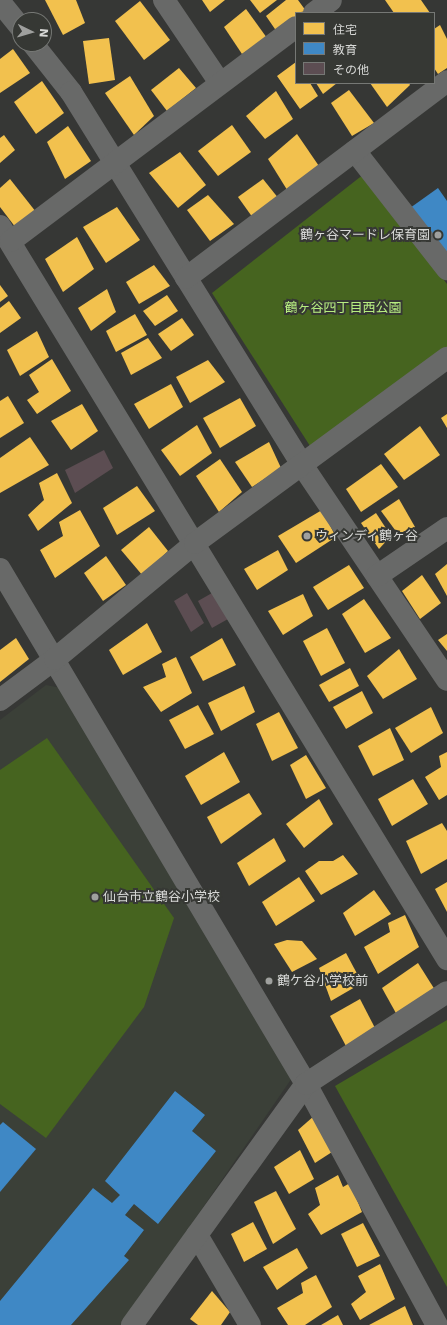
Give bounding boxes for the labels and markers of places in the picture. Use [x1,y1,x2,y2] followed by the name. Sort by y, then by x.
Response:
[300,227,430,243] place label: 鶴ヶ谷マードレ保育園
[433,230,443,240] marker: 鶴ヶ谷マードレ保育園
[315,528,419,544] place label: ウィンディ鶴ヶ谷
[302,531,312,541] marker: ウィンディ鶴ヶ谷
[103,889,220,905] place label: 仙台市立鶴谷小学校
[90,892,100,902] marker: 仙台市立鶴谷小学校
[277,973,368,989] place label: 鶴ケ谷小学校前
[264,976,274,986] marker: 鶴ケ谷小学校前

